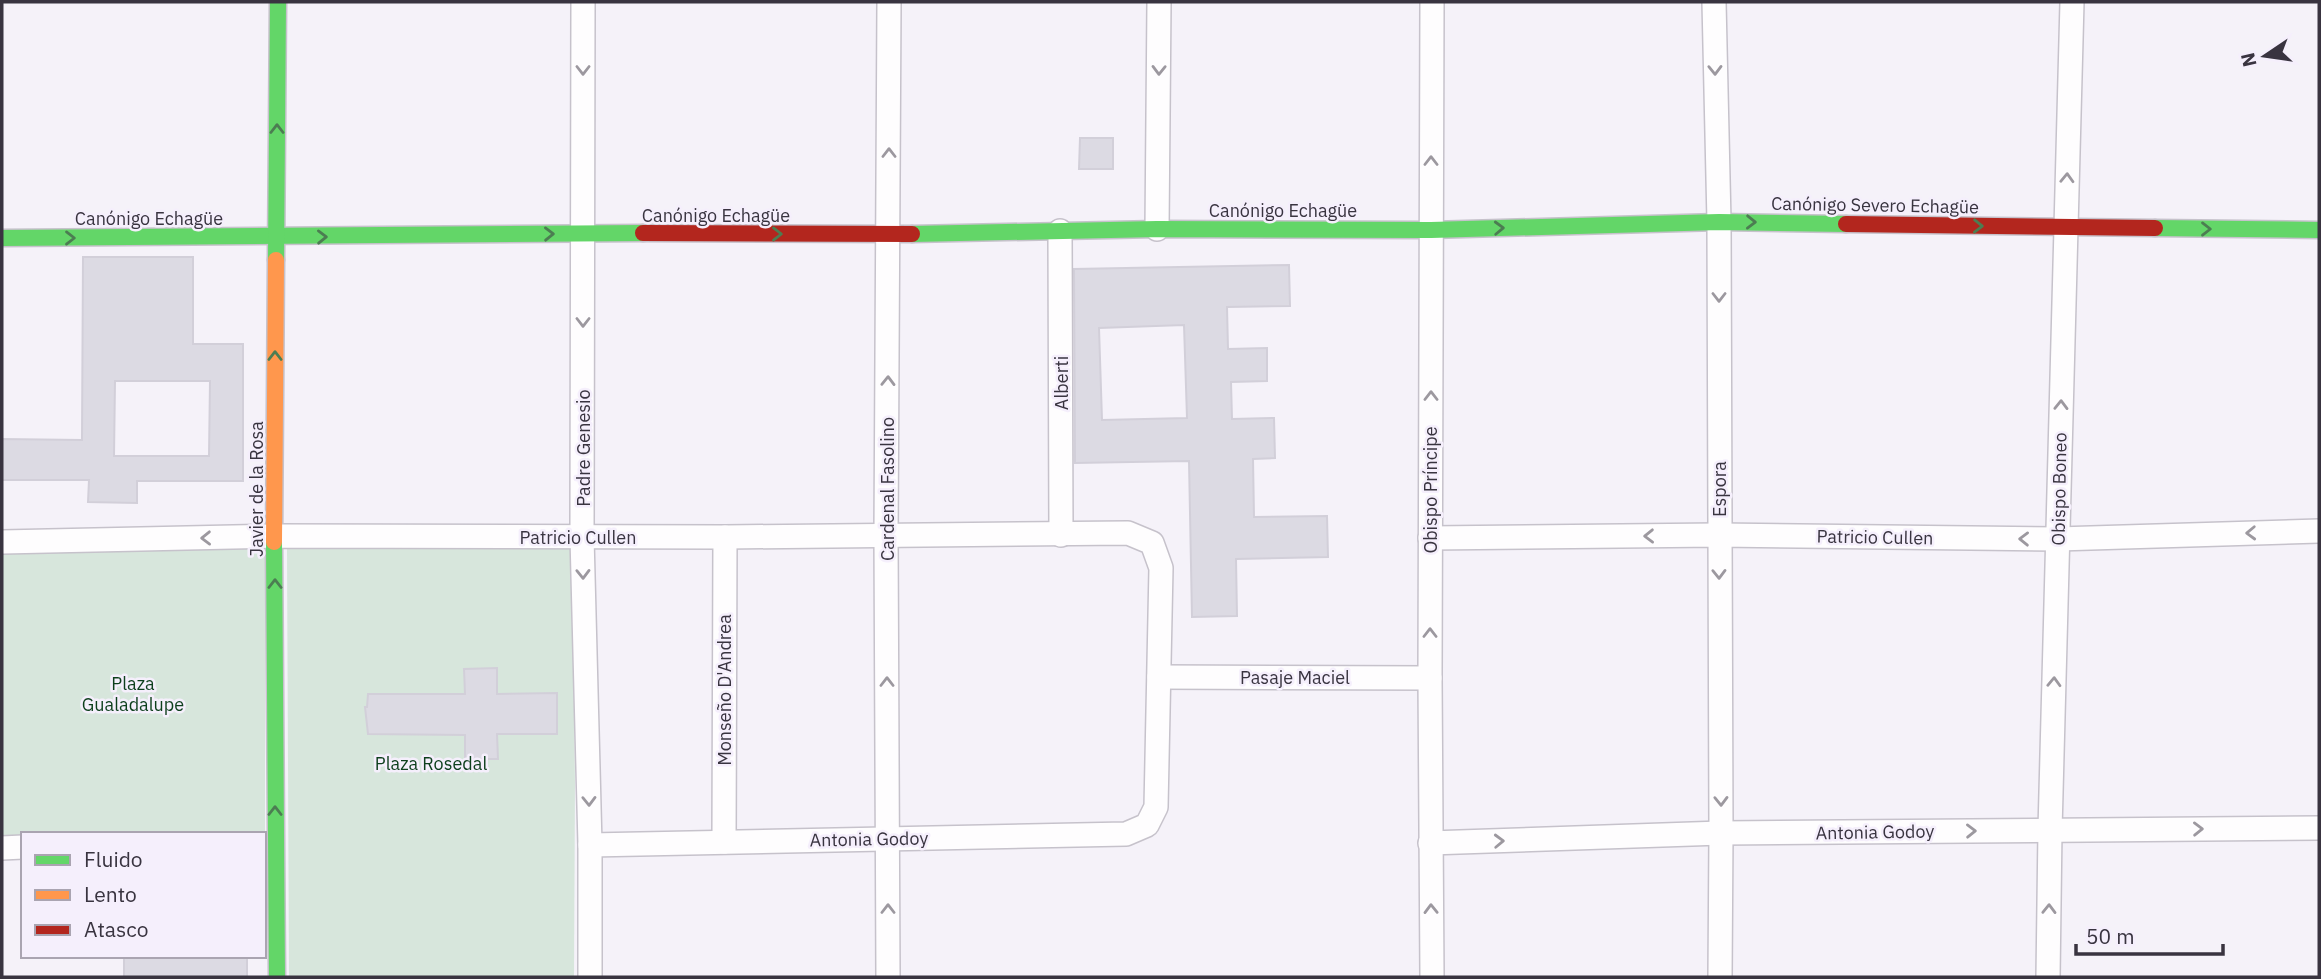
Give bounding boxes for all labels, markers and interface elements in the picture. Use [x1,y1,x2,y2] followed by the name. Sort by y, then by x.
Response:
[2230,21,2300,91] north arrow
[2235,50,2262,69] text: N
[575,65,591,76] one-way arrow
[1151,65,1167,76] one-way arrow
[1708,65,1723,76] one-way arrow
[269,123,285,133] one-way arrow
[881,147,897,158] one-way arrow
[1423,156,1439,166] one-way arrow
[2059,172,2075,182] one-way arrow
[1771,192,1979,218] street label: Canónigo Severo Echagüe
[1209,199,1357,222] street label: Canónigo Echagüe
[642,204,790,227] street label: Canónigo Echagüe
[75,207,223,230] street label: Canónigo Echagüe
[1746,215,1757,230] one-way arrow
[1974,218,1984,234] one-way arrow
[1494,220,1505,235] one-way arrow
[2201,221,2212,237] one-way arrow
[545,226,555,242] one-way arrow
[772,226,783,242] one-way arrow
[317,229,328,244] one-way arrow
[65,230,76,246] one-way arrow
[1711,293,1727,303] one-way arrow
[575,317,591,328] one-way arrow
[267,350,283,361] one-way arrow
[1050,356,1073,410] street label: Alberti
[880,375,896,385] one-way arrow
[572,389,595,507] street label: Padre Genesio
[1423,390,1438,401] one-way arrow
[2053,399,2069,410] one-way arrow
[876,417,899,561] street label: Cardenal Fasolino
[245,421,268,557] street label: Javier de la Rosa
[1419,426,1442,554] street label: Obispo Príncipe
[2047,432,2071,546] street label: Obispo Boneo
[1708,461,1731,517] street label: Espora
[1816,524,1934,550] street label: Patricio Cullen
[520,526,636,549] street label: Patricio Cullen
[2245,526,2256,541] one-way arrow
[1643,528,1654,543] one-way arrow
[200,530,211,545] one-way arrow
[2018,531,2028,547] one-way arrow
[576,569,591,580] one-way arrow
[1711,569,1727,580] one-way arrow
[267,578,283,588] one-way arrow
[713,614,736,766] street label: Monseño D'Andrea
[1422,627,1438,637] one-way arrow
[1240,666,1350,689] street label: Pasaje Maciel
[82,672,184,716] park label: Plaza Gualadalupe
[879,676,895,686] one-way arrow
[2046,676,2062,686] one-way arrow
[375,752,487,775] park label: Plaza Rosedal
[582,796,597,807] one-way arrow
[1713,797,1729,807] one-way arrow
[267,805,283,816] one-way arrow
[1815,819,1935,845] street label: Antonia Godoy
[2194,821,2204,837] one-way arrow
[1966,823,1977,839] one-way arrow
[809,826,929,852] street label: Antonia Godoy
[21,832,266,958] legend
[1493,833,1504,848] one-way arrow
[84,845,143,873] text: Fluido
[84,880,137,908] text: Lento
[880,903,896,914] one-way arrow
[1423,903,1439,914] one-way arrow
[2041,903,2057,914] one-way arrow
[2076,912,2223,956] scale bar
[84,915,148,943] text: Atasco
[2086,922,2135,950] text: 50 m

